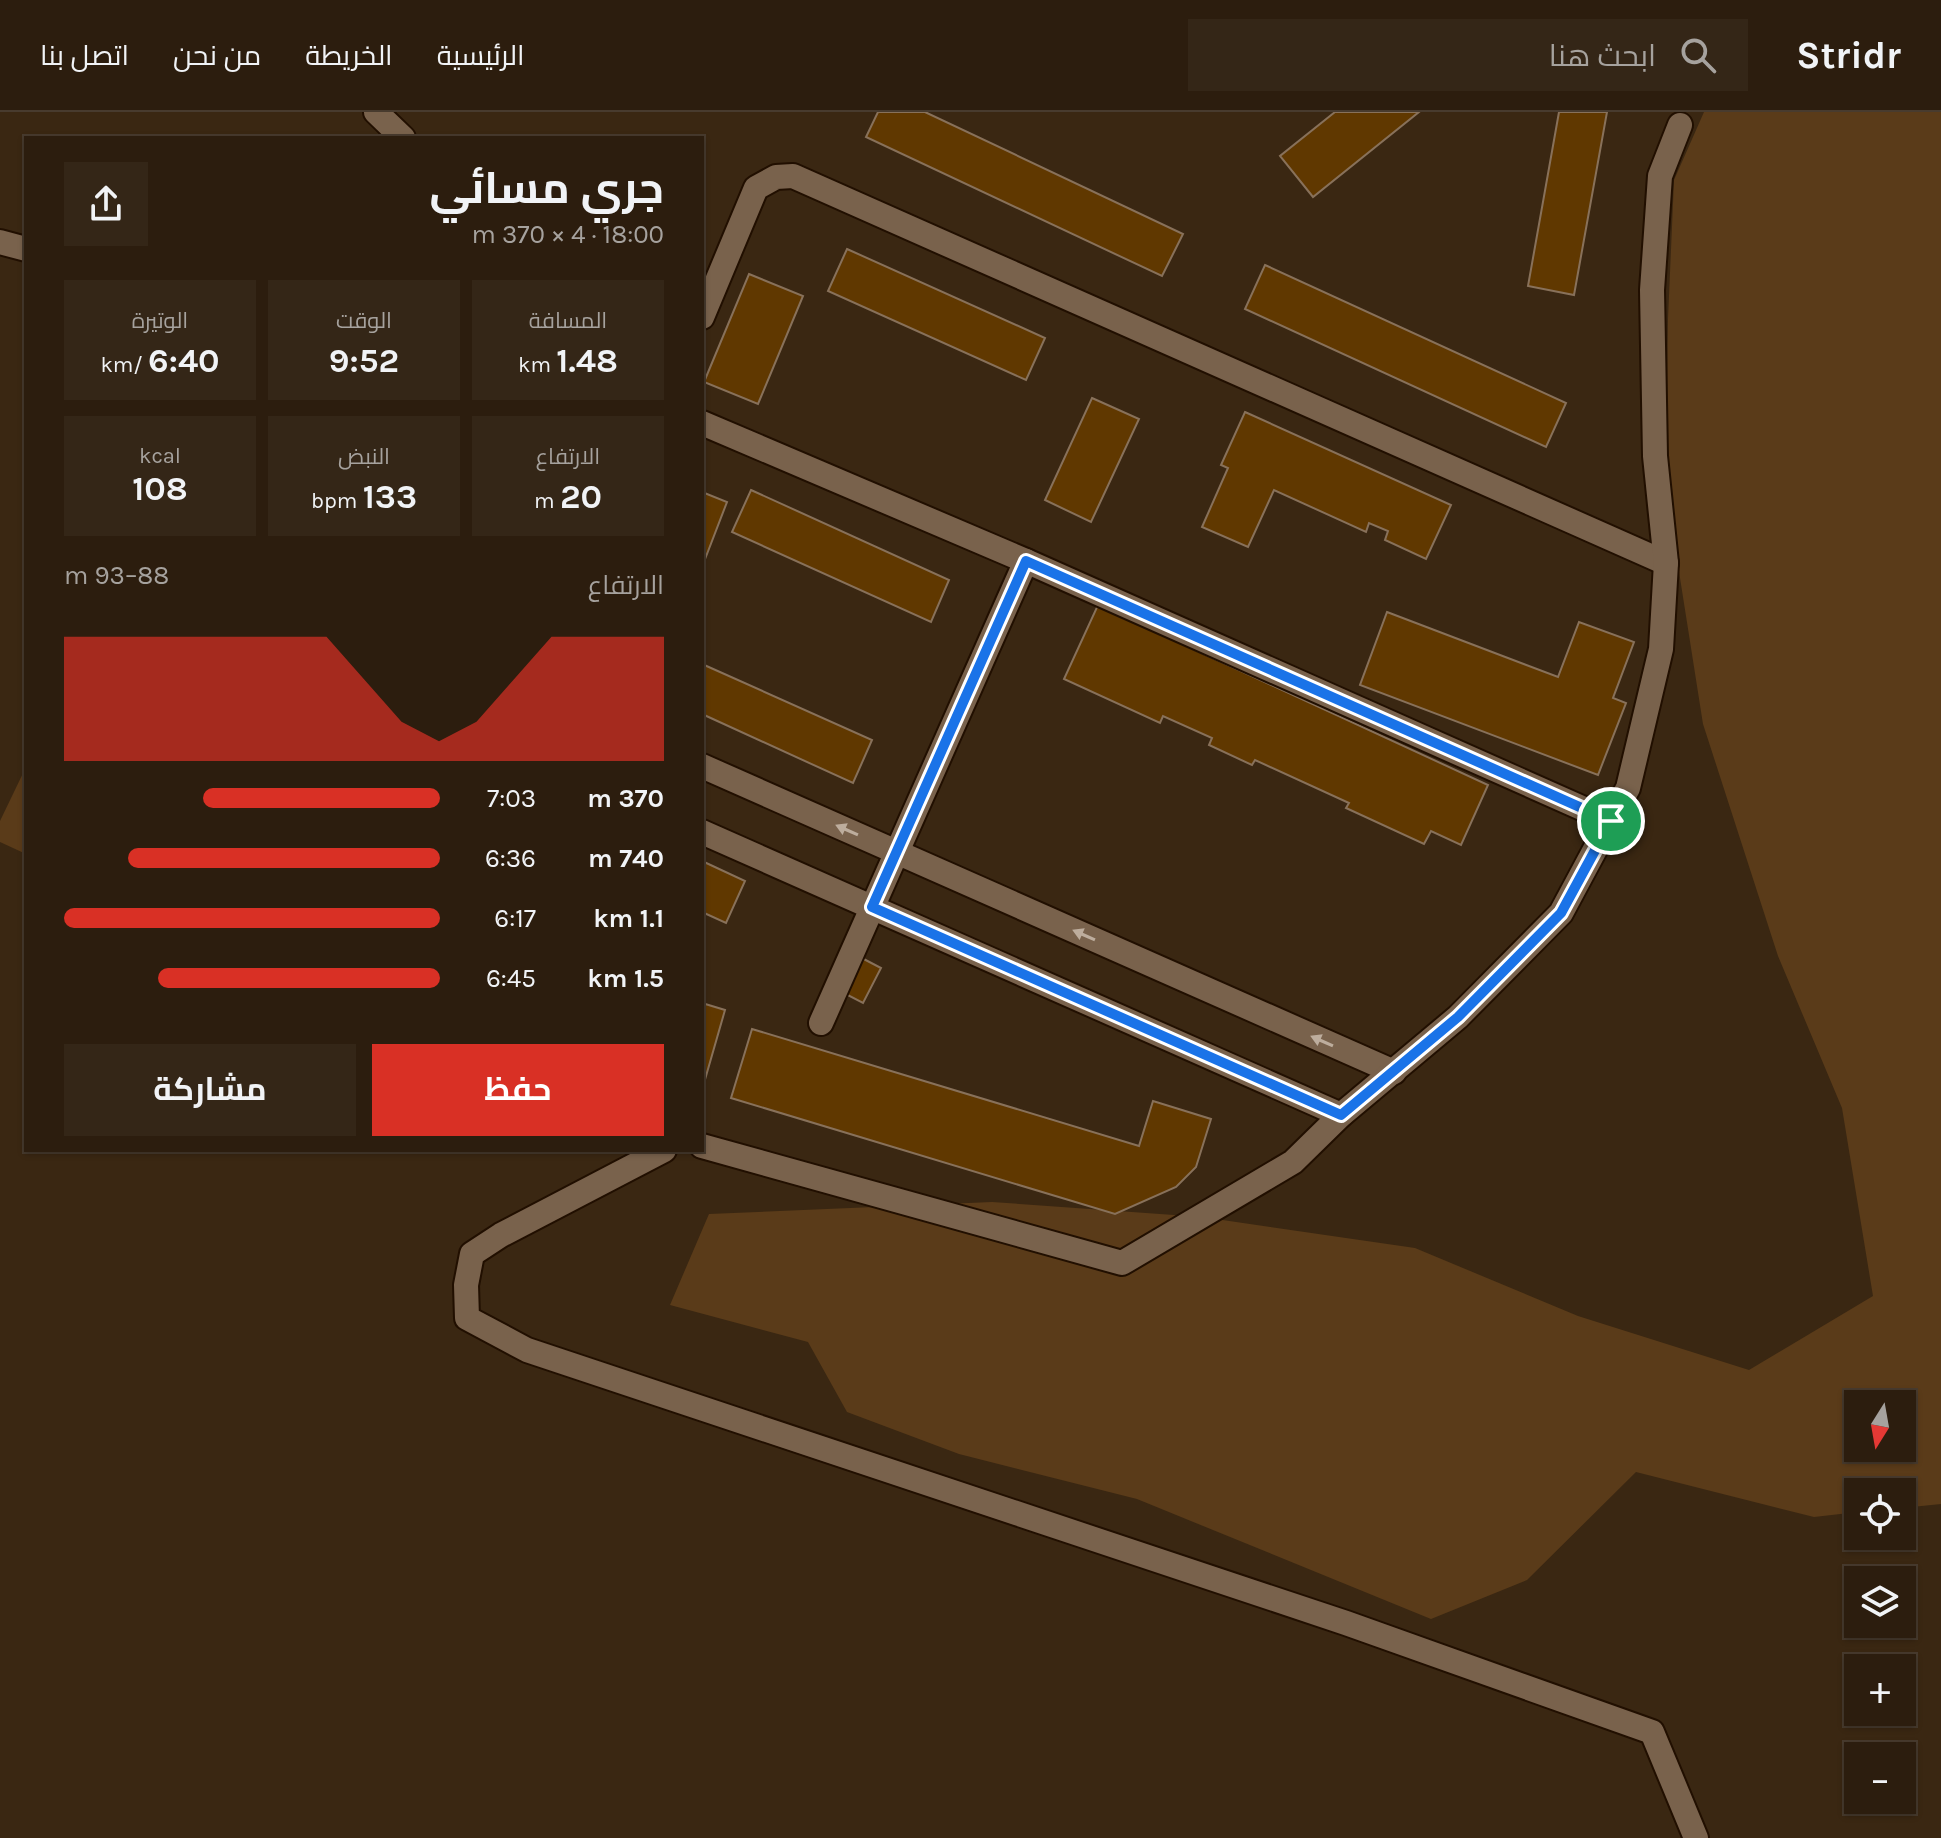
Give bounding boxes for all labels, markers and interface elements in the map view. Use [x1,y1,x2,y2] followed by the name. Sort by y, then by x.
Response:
[1188,19,1748,91] search box
[1676,33,1720,77] icon: search
[1796,33,1901,78] text: Stridr
[1549,38,1656,74] text: ابحث هنا
[40,39,129,72] text: اتصل بنا
[173,39,261,72] text: من نحن
[305,39,393,72] text: الخريطة
[437,39,524,72] text: الرئيسية
[64,162,148,246] button: share
[429,163,664,214] text: جري مسائي
[472,219,664,250] text: 18:00 · 4 × 370 m
[132,308,188,334] text: الوتيرة
[336,308,392,334] text: الوقت
[529,308,607,334] text: المسافة
[148,341,220,381] text: 6:40
[329,341,399,381] text: 9:52
[556,341,618,381] text: 1.48
[100,352,148,378] text: /km
[518,352,556,378] text: km
[139,443,181,469] text: kcal
[338,444,390,470] text: النبض
[536,444,600,470] text: الارتفاع
[132,469,188,509] text: 108
[363,477,417,517] text: 133
[560,477,602,517] text: 20
[311,488,363,514] text: bpm
[534,488,560,514] text: m
[64,560,169,591] text: 88–93 m
[588,570,664,601] text: الارتفاع
[487,783,536,814] text: 7:03
[587,783,664,814] text: 370 m
[1577,787,1645,855] pin
[1589,799,1633,843] icon: arrive
[835,823,859,837] one-way arrow
[485,843,536,874] text: 6:36
[588,843,664,874] text: 740 m
[494,903,536,934] text: 6:17
[593,903,664,934] text: 1.1 km
[1073,929,1096,942] one-way arrow
[486,963,536,994] text: 6:45
[587,963,664,994] text: 1.5 km
[1310,1034,1334,1047] one-way arrow
[64,1044,356,1136] button: مشاركة
[372,1044,664,1136] button: حفظ
[1844,1390,1916,1462] north arrow
[1844,1390,1916,1814] map controls
[1844,1478,1916,1550] button: locate
[1844,1566,1916,1638] button: layers
[1844,1654,1916,1726] button: +
[1844,1742,1916,1814] button: −

